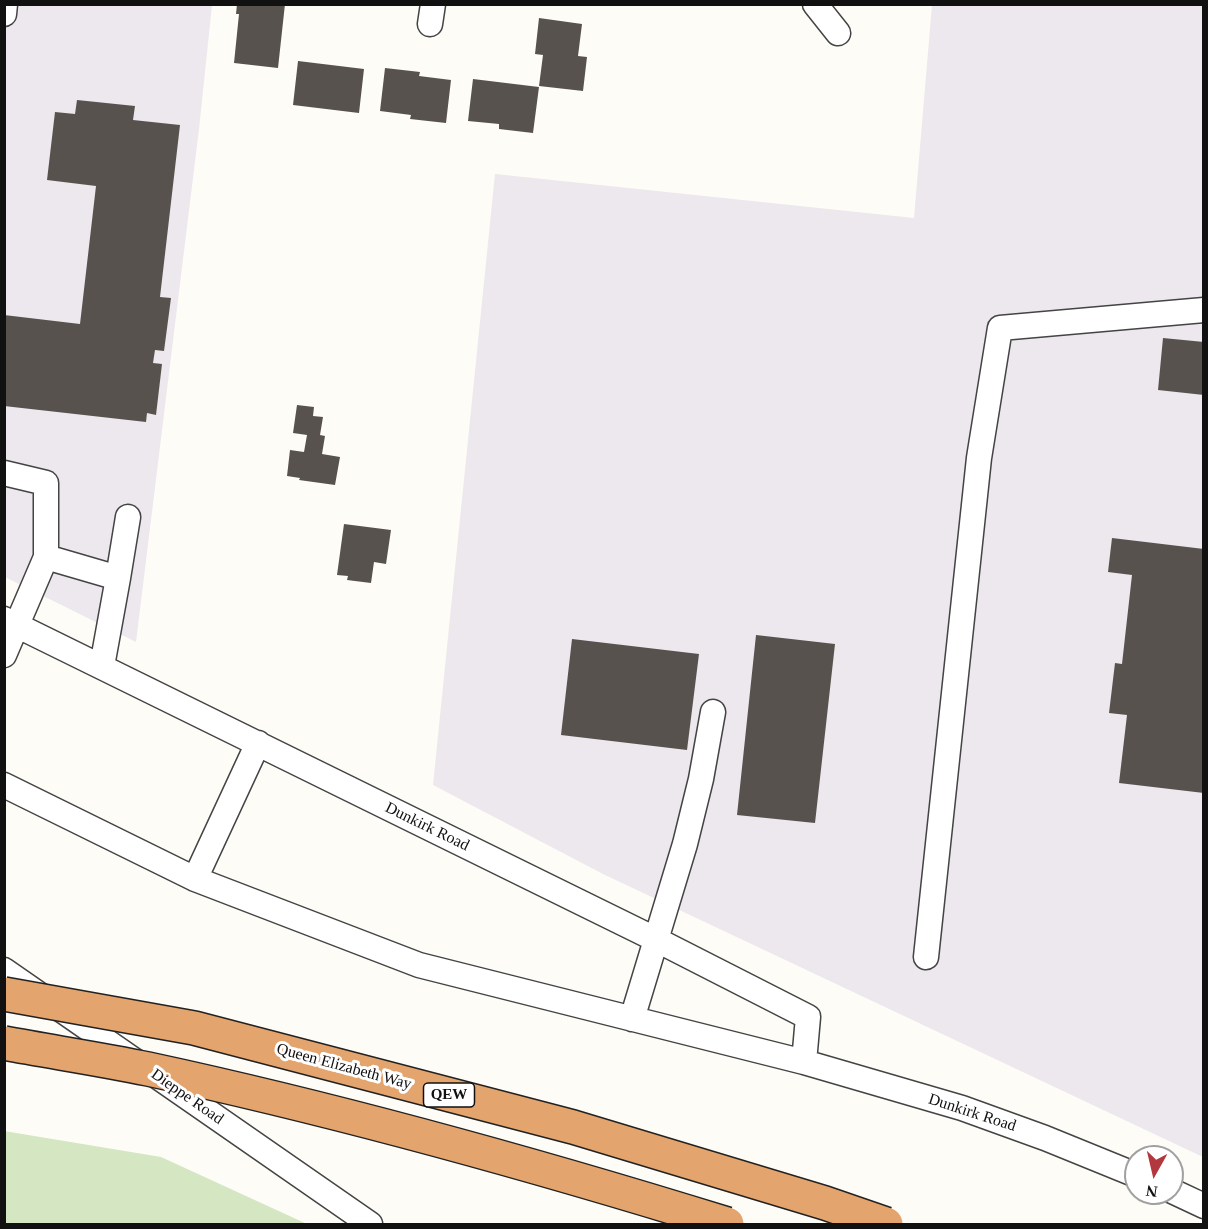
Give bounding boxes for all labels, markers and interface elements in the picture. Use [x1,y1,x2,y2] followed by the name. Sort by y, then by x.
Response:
[382,798,472,856] street label: Dunkirk Road
[274,1040,414,1094] street label: Queen Elizabeth Way
[147,1065,227,1129] street label: Dieppe Road
[424,1083,474,1107] road number: QEW
[926,1090,1018,1136] street label: Dunkirk Road
[1124,1145,1184,1205] north arrow
[1145,1182,1159,1201] text: N

